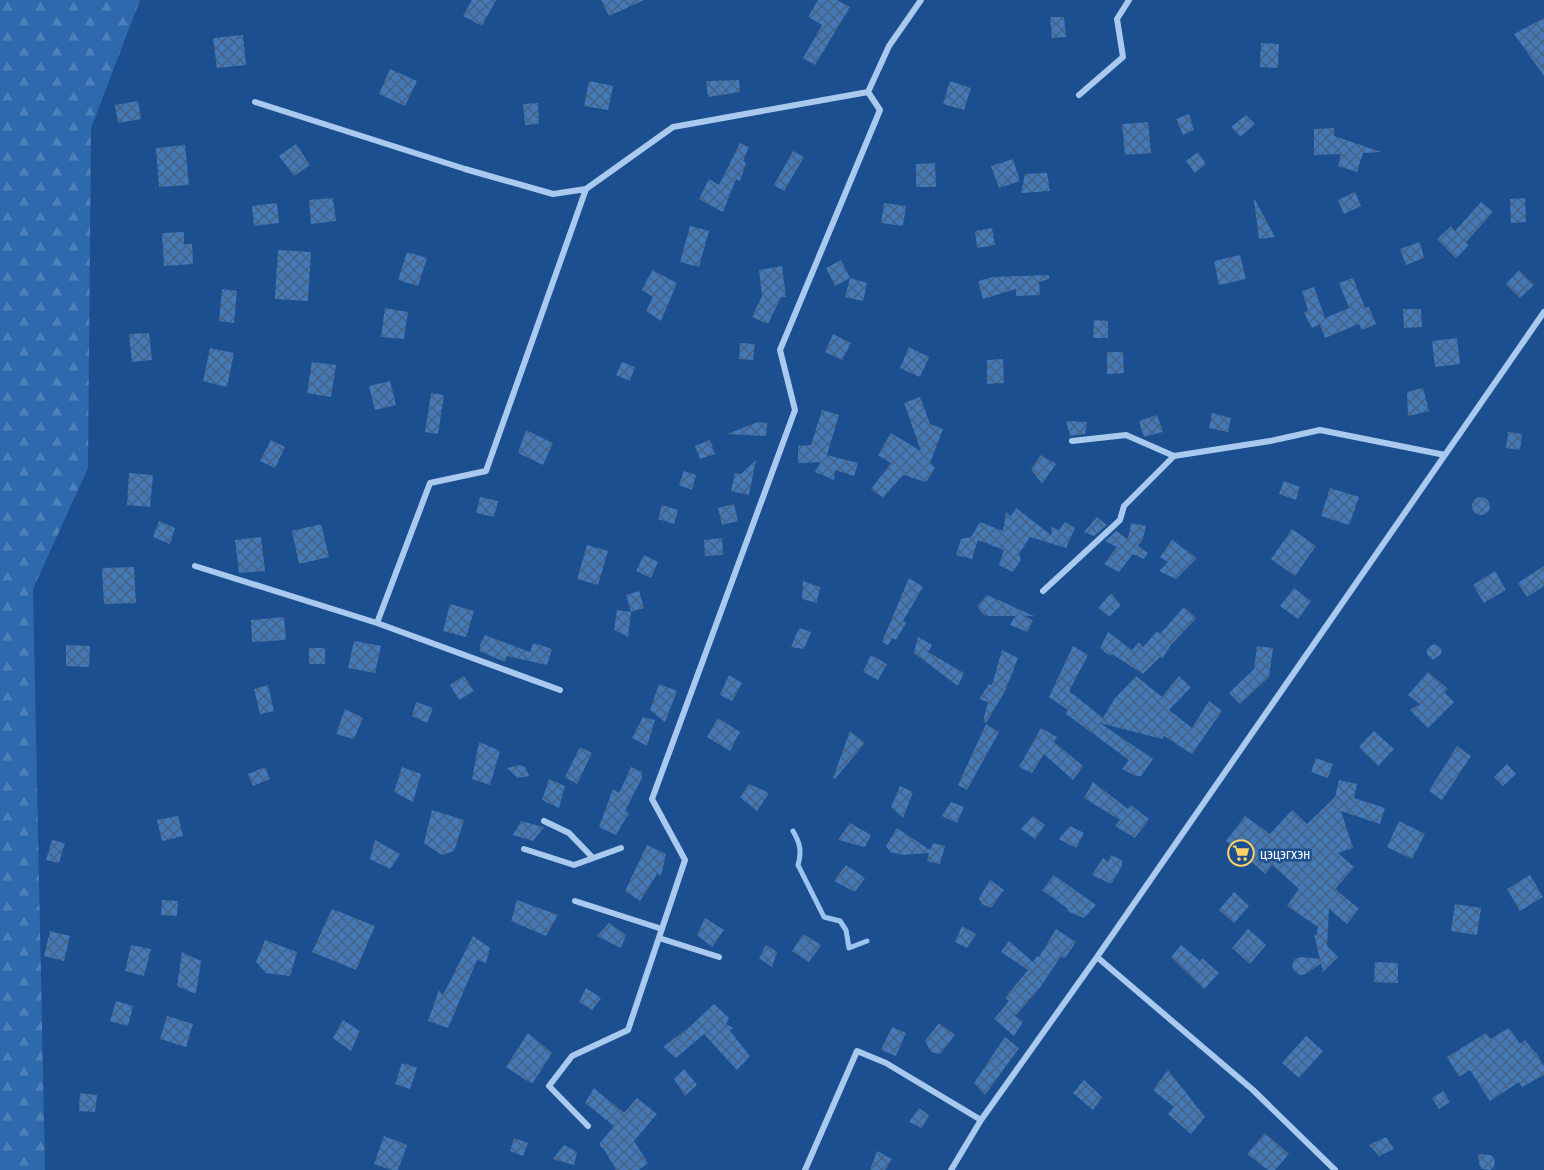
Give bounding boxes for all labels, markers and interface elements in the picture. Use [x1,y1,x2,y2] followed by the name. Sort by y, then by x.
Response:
[1226,838,1256,868] supermarket icon: цэцэгхэн
[1260,843,1310,863] place label: цэцэгхэн

